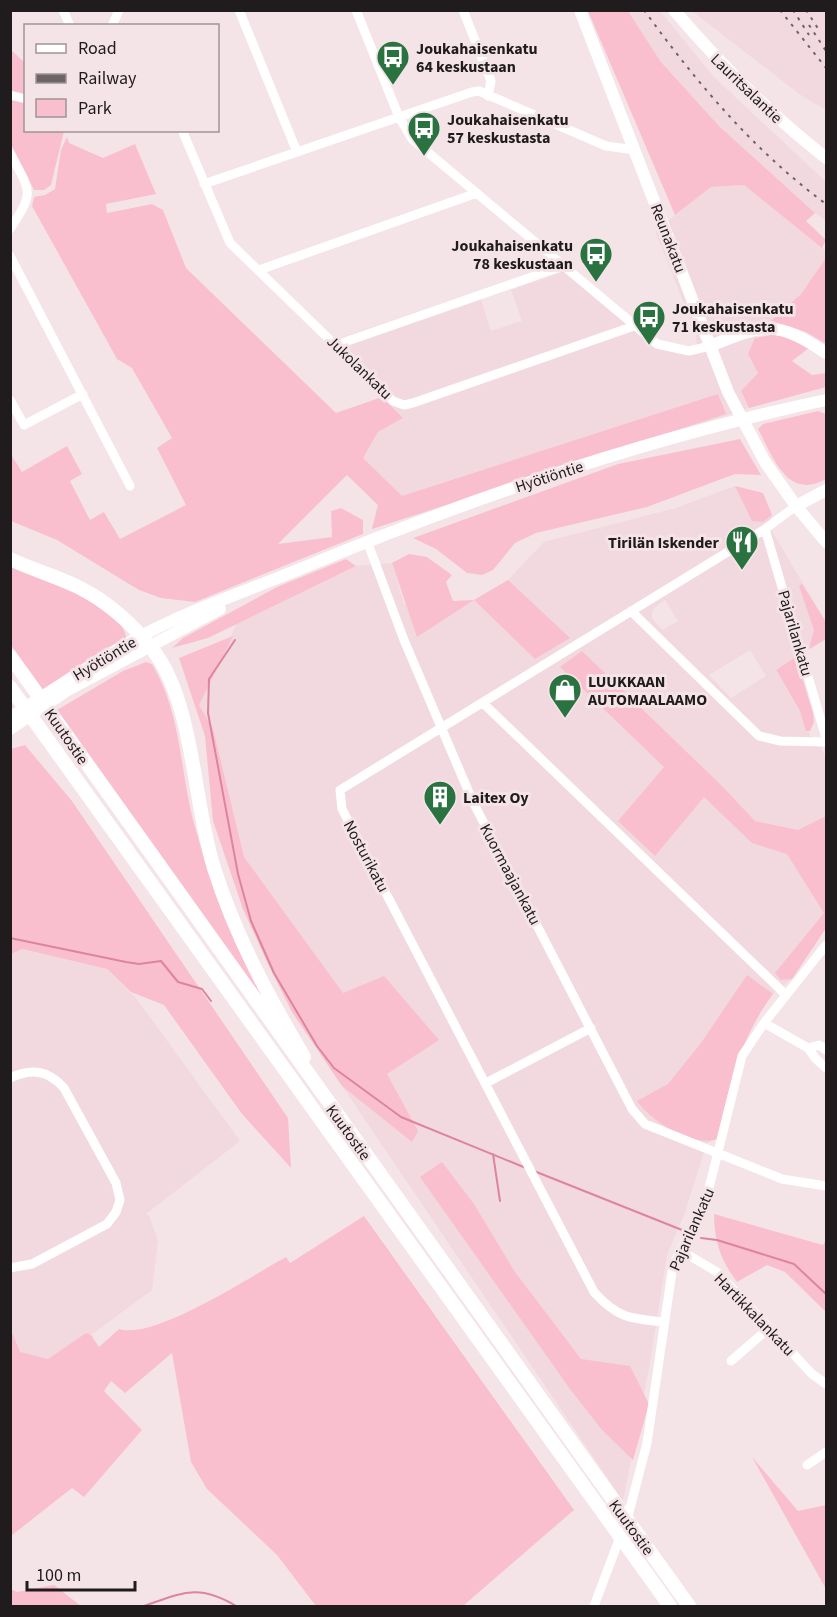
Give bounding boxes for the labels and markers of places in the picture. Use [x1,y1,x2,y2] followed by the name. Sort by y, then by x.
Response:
[416,38,538,78] place label: Joukahaisenkatu 64 keskustaan
[375,39,411,86] bus stop icon: Joukahaisenkatu 64 keskustaan
[447,109,569,149] place label: Joukahaisenkatu 57 keskustasta
[406,110,442,157] bus stop icon: Joukahaisenkatu 57 keskustasta
[451,235,573,275] place label: Joukahaisenkatu 78 keskustaan
[578,236,614,283] bus stop icon: Joukahaisenkatu 78 keskustaan
[672,298,794,338] place label: Joukahaisenkatu 71 keskustasta
[631,299,667,346] bus stop icon: Joukahaisenkatu 71 keskustasta
[724,524,760,571] restaurant icon: Tirilän Iskender
[608,532,720,554] place label: Tirilän Iskender
[587,671,707,711] place label: LUUKKAAN AUTOMAALAAMO
[547,672,583,719] shop icon: LUUKKAAN AUTOMAALAAMO
[422,779,458,826] building icon: Laitex Oy
[463,787,529,809] place label: Laitex Oy

